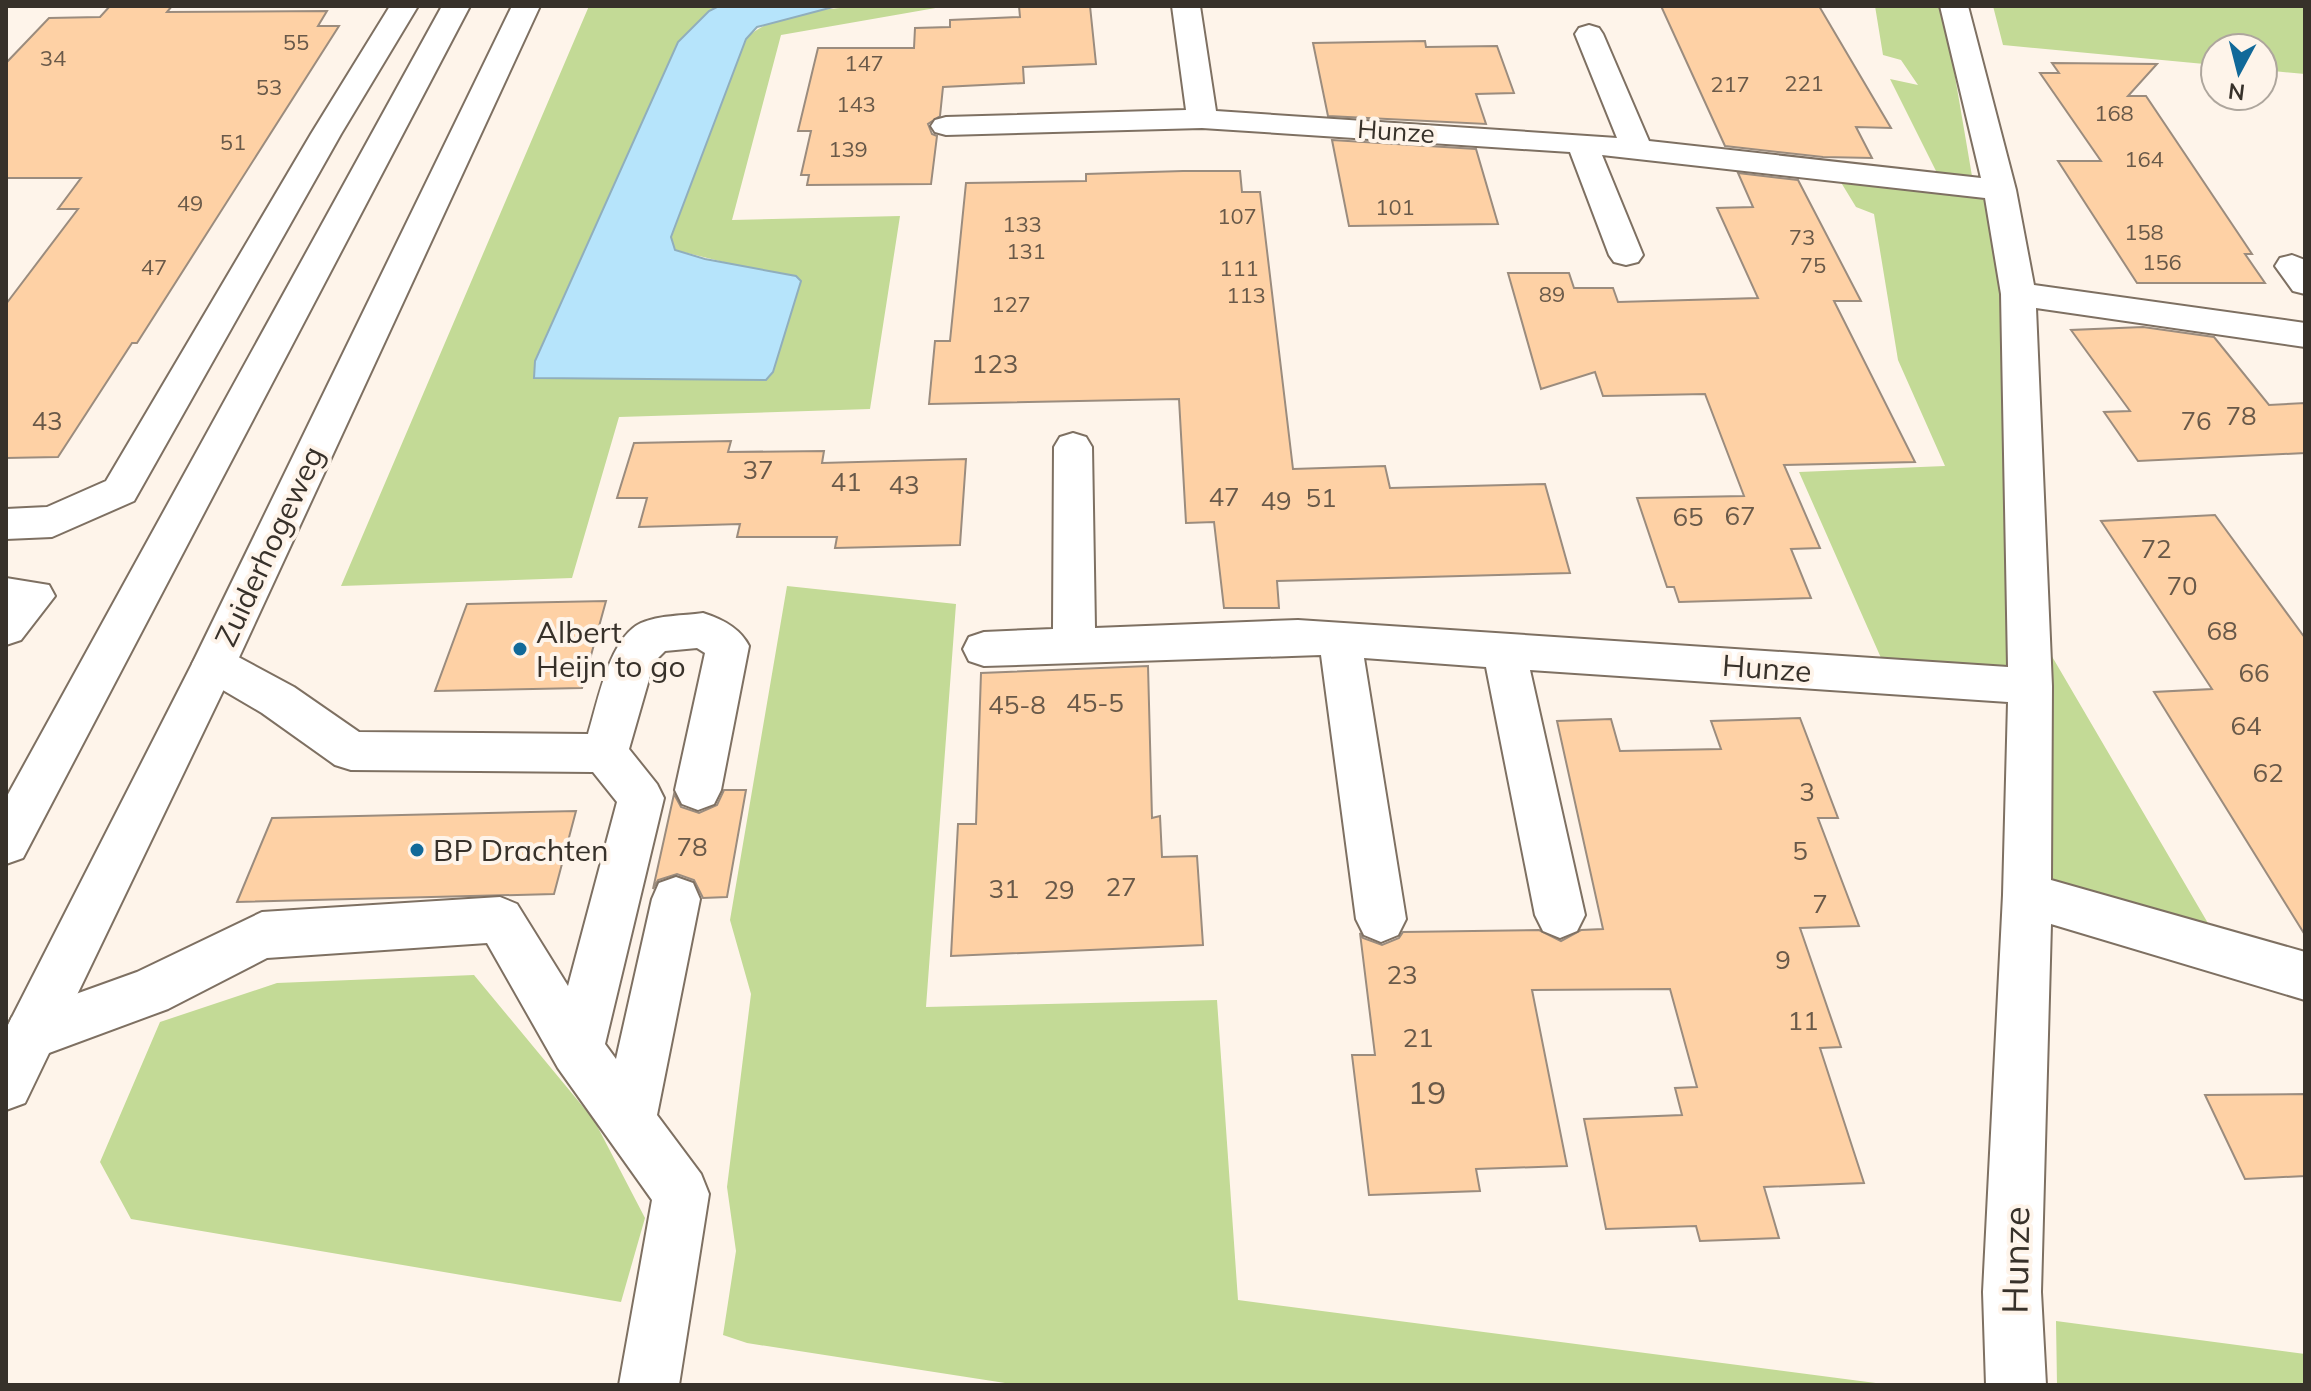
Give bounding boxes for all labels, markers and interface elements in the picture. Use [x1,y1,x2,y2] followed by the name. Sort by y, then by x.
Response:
[283,28,309,56] house number: 55
[2199,32,2279,112] north arrow
[40,44,66,72] house number: 34
[844,49,884,77] house number: 147
[1784,69,1824,97] house number: 221
[1710,70,1750,98] house number: 217
[256,73,282,101] house number: 53
[2227,77,2247,107] text: N
[836,90,876,118] house number: 143
[2094,99,2134,127] house number: 168
[1356,112,1436,150] street label: Hunze
[220,128,246,156] house number: 51
[828,135,868,163] house number: 139
[2124,145,2164,173] house number: 164
[177,189,203,217] house number: 49
[1375,193,1415,221] house number: 101
[1217,202,1257,230] house number: 107
[1002,210,1042,238] house number: 133
[2124,218,2164,246] house number: 158
[1789,223,1815,251] house number: 73
[1006,237,1046,265] house number: 131
[2142,248,2182,276] house number: 156
[1800,251,1826,279] house number: 75
[141,253,167,281] house number: 47
[1219,254,1259,282] house number: 111
[1539,280,1565,308] house number: 89
[1226,281,1266,309] house number: 113
[991,290,1031,318] house number: 127
[972,347,1018,380] house number: 123
[2225,399,2257,432] house number: 78
[31,404,63,437] house number: 43
[2180,404,2212,437] house number: 76
[206,440,332,652] street label: Zuiderhogeweg
[742,453,774,486] house number: 37
[830,465,862,498] house number: 41
[888,468,920,501] house number: 43
[1208,480,1240,513] house number: 47
[1305,481,1337,514] house number: 51
[1260,484,1292,517] house number: 49
[1724,499,1756,532] house number: 67
[1672,500,1704,533] house number: 65
[2140,532,2172,565] house number: 72
[2166,569,2198,602] house number: 70
[536,613,686,685] place label: Albert Heijn to go
[2206,614,2238,647] house number: 68
[511,640,529,658] marker: Albert Heijn to go
[1721,646,1813,690] street label: Hunze
[2238,656,2270,689] house number: 66
[1066,686,1124,719] house number: 45-5
[988,688,1046,721] house number: 45-8
[2230,709,2262,742] house number: 64
[2252,756,2284,789] house number: 62
[1799,775,1815,808] house number: 3
[676,830,708,863] house number: 78
[433,831,609,869] place label: BP Drachten
[1792,834,1808,867] house number: 5
[408,841,426,859] marker: BP Drachten
[1105,870,1137,903] house number: 27
[988,872,1020,905] house number: 31
[1043,873,1075,906] house number: 29
[1812,887,1828,920] house number: 7
[1775,943,1791,976] house number: 9
[1386,958,1418,991] house number: 23
[1787,1004,1819,1037] house number: 11
[1402,1021,1434,1054] house number: 21
[1408,1072,1446,1112] house number: 19
[1992,1206,2038,1314] street label: Hunze

